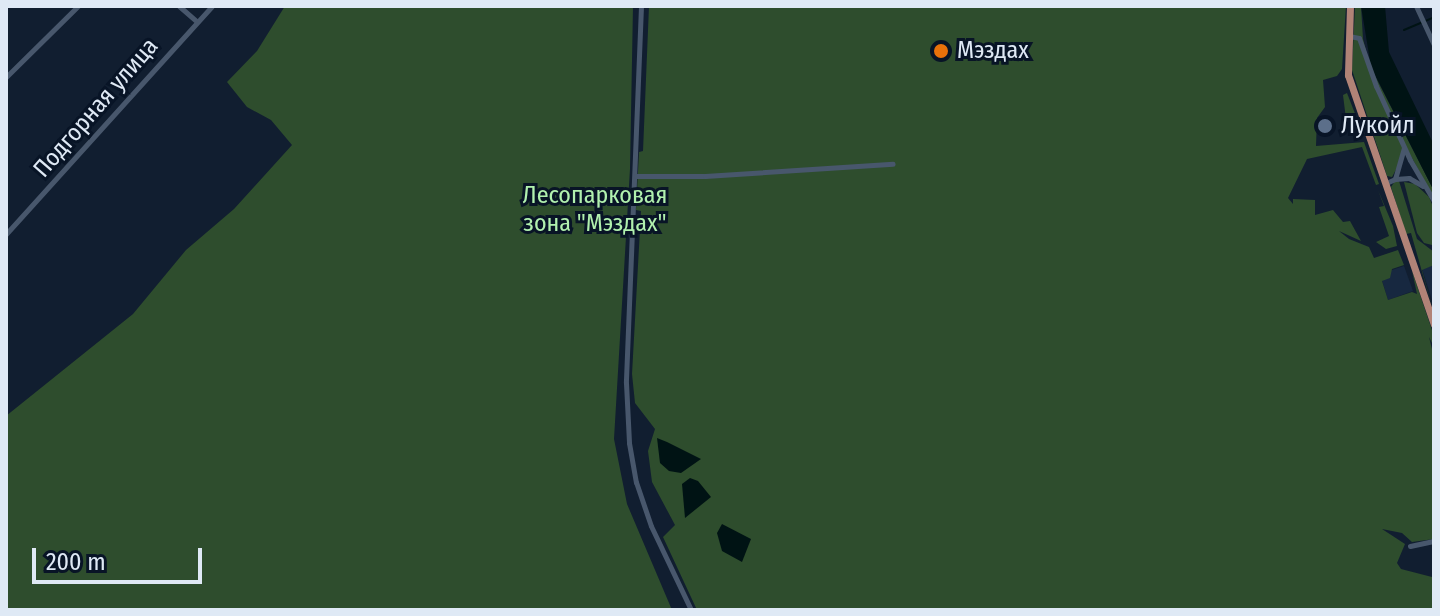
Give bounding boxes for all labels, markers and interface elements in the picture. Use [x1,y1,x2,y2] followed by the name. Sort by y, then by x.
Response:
[28,32,164,184] street label: Подгорная улица
[957,37,1029,65] place label: Мэздах
[932,42,950,60] marker: Мэздах
[1341,112,1415,140] place label: Лукойл
[1316,117,1334,135] marker: Лукойл
[523,182,667,238] park label: Лесопарковая зона "Мэздах"
[36,532,206,582] scale bar
[46,548,106,576] text: 200 m

